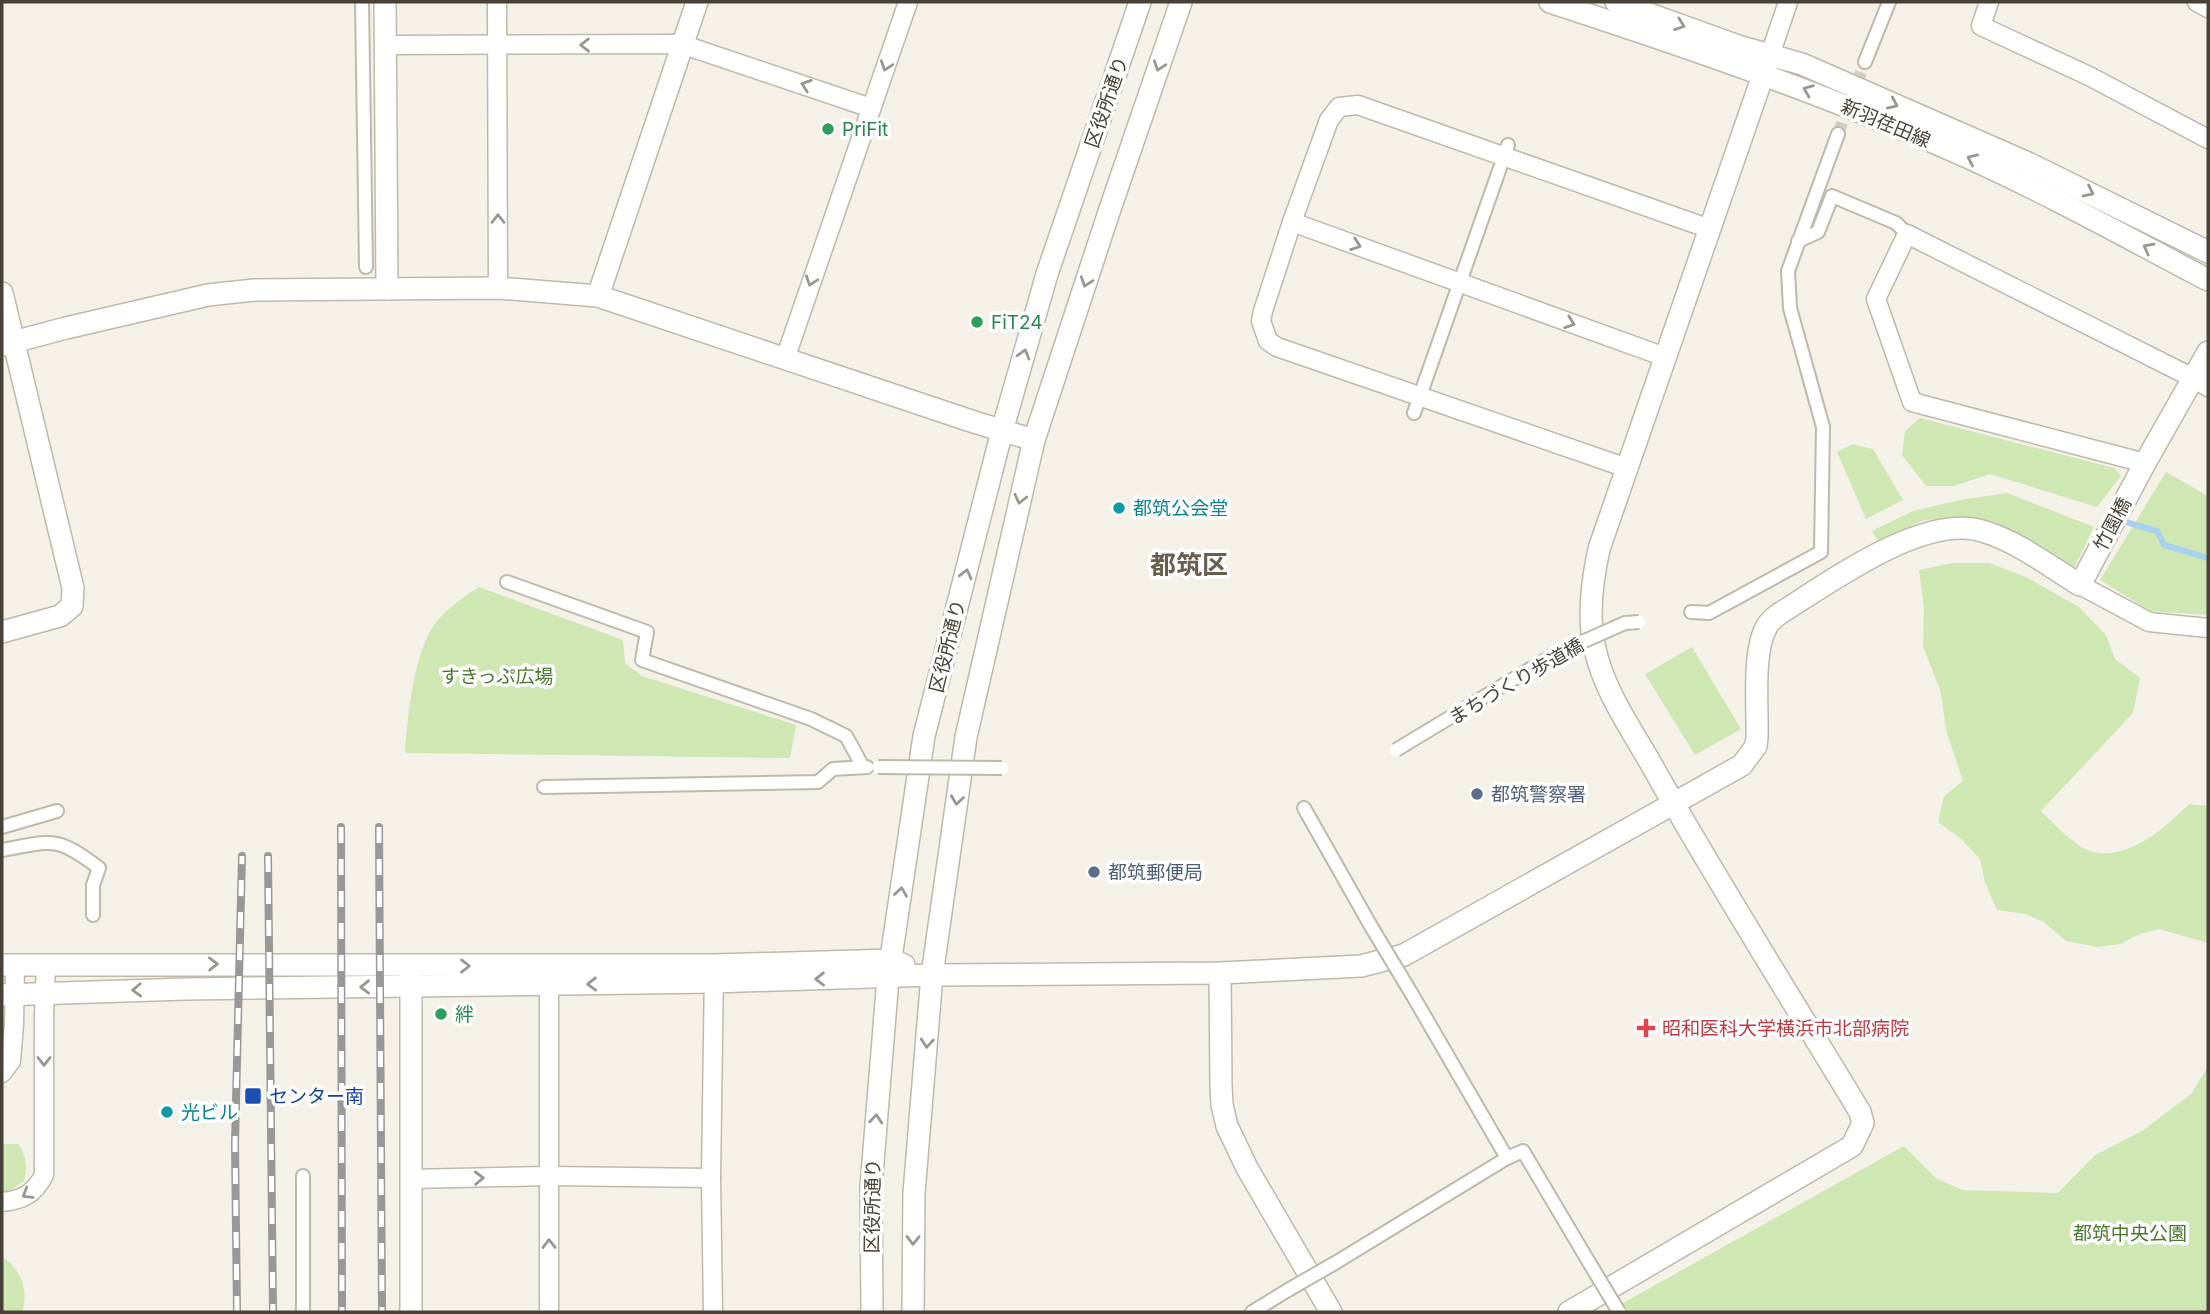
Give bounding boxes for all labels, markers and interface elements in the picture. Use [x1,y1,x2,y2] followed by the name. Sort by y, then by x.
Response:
[1673,17,1685,31] one-way arrow
[580,37,590,53] one-way arrow
[1080,53,1133,151] street label: 区役所通り
[880,60,894,72] one-way arrow
[1153,60,1167,72] one-way arrow
[801,79,813,94] one-way arrow
[1803,85,1815,99] one-way arrow
[1838,94,1934,153] street label: 新羽荏田線
[1886,95,1898,109] one-way arrow
[842,118,888,141] place label: PriFit
[820,121,836,137] marker: PriFit
[1967,154,1979,168] one-way arrow
[2082,184,2094,198] one-way arrow
[490,214,505,225] one-way arrow
[1349,237,1361,251] one-way arrow
[2143,243,2155,256] one-way arrow
[805,274,819,287] one-way arrow
[1080,275,1094,287] one-way arrow
[991,311,1043,334] place label: FiT24
[969,314,985,330] marker: FiT24
[1563,315,1575,329] one-way arrow
[1016,348,1030,360] one-way arrow
[1014,493,1029,505] one-way arrow
[2089,494,2136,555] street label: 竹園橋
[1133,497,1228,520] place label: 都筑公会堂
[1111,500,1127,516] marker: 都筑公会堂
[1150,549,1228,580] district label: 都筑区
[958,568,972,580] one-way arrow
[925,597,970,695] street label: 区役所通り
[1445,633,1588,729] street label: まちづくり歩道橋
[440,665,554,688] park label: すきっぷ広場
[1491,783,1586,806] place label: 都筑警察署
[1469,786,1485,802] marker: 都筑警察署
[950,794,965,806] one-way arrow
[1108,861,1203,884] place label: 都筑郵便局
[1086,864,1102,880] marker: 都筑郵便局
[894,887,909,898] one-way arrow
[208,956,218,972] one-way arrow
[460,958,470,974] one-way arrow
[814,972,825,987] one-way arrow
[587,976,597,992] one-way arrow
[359,979,370,995] one-way arrow
[132,982,142,998] one-way arrow
[455,1003,474,1026] place label: 絆
[433,1006,449,1022] marker: 絆
[1662,1017,1909,1040] place label: 昭和医科大学横浜市北部病院
[1636,1018,1656,1038] marker: 昭和医科大学横浜市北部病院
[920,1038,935,1049] one-way arrow
[36,1056,52,1067] one-way arrow
[269,1085,364,1108] place label: センター南
[243,1086,263,1106] marker: センター南
[181,1101,238,1124] place label: 光ビル
[159,1104,175,1120] marker: 光ビル
[868,1113,883,1124] one-way arrow
[860,1158,885,1254] street label: 区役所通り
[474,1170,485,1185] one-way arrow
[22,1186,35,1199] one-way arrow
[2073,1222,2187,1245] park label: 都筑中央公園
[905,1236,921,1246] one-way arrow
[541,1238,556,1249] one-way arrow

